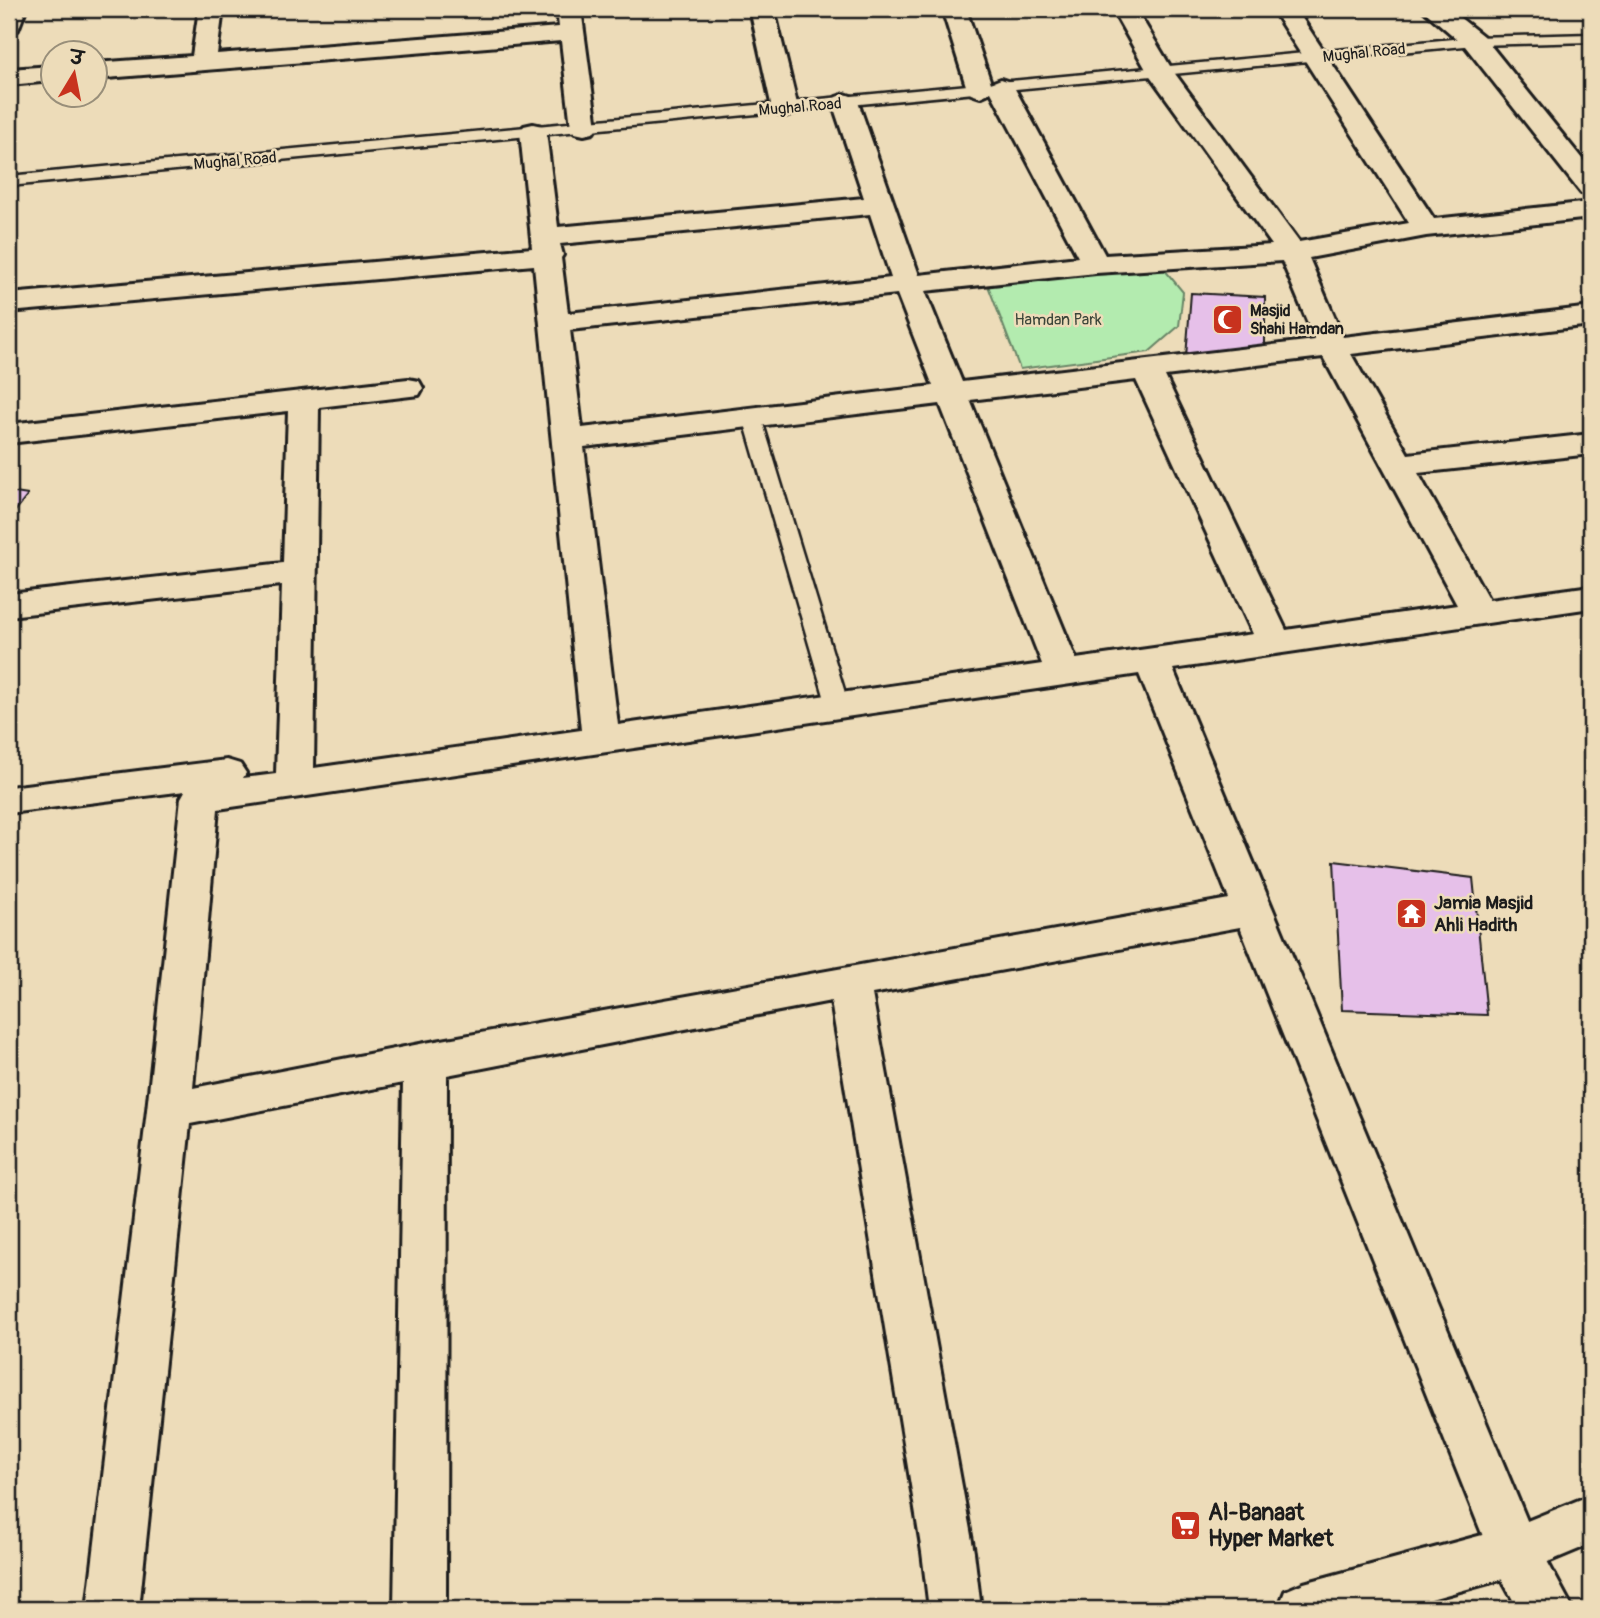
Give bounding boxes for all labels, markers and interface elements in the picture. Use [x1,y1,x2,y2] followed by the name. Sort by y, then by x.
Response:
[38,38,108,108] north arrow
[1322,39,1406,67] street label: Mughal Road
[66,45,87,72] text: उ
[758,93,842,121] street label: Mughal Road
[193,147,277,175] street label: Mughal Road
[1250,301,1344,339] place label: Masjid Shahi Hamdan
[1210,302,1244,336] mosque icon: Masjid Shahi Hamdan
[1014,310,1102,330] park label: Hamdan Park
[1434,891,1533,937] place label: Jamia Masjid Ahli Hadith
[1394,896,1428,930] temple icon: Jamia Masjid Ahli Hadith
[1208,1498,1334,1553] place label: Al-Banaat Hyper Market
[1168,1508,1202,1542] supermarket icon: Al-Banaat Hyper Market

